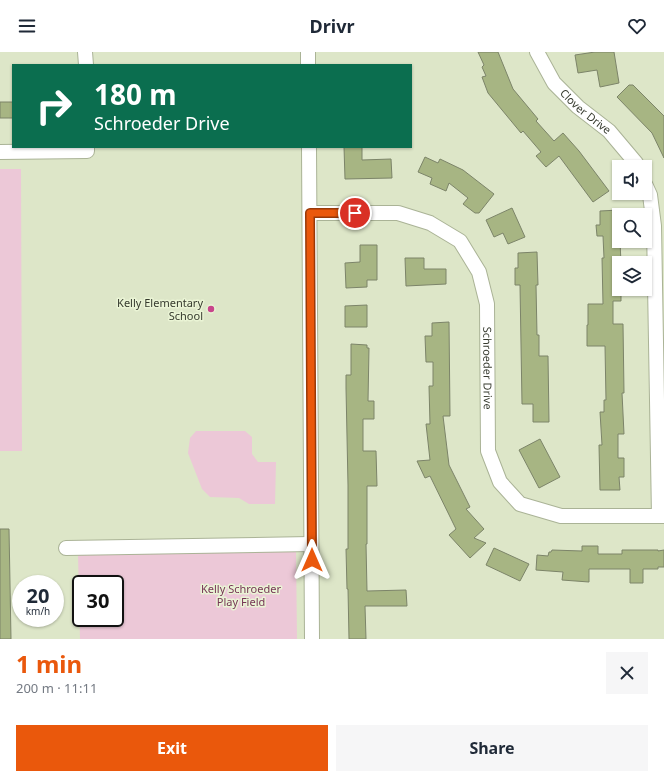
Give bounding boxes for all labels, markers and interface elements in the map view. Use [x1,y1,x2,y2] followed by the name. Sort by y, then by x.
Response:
[310,14,354,38] text: Drivr
[16,15,38,37] icon: menu
[626,15,648,37] icon: heart
[94,75,177,113] text: 180 m
[28,80,80,132] icon: right
[557,85,615,137] street label: Clover Drive
[94,111,230,135] text: Schroeder Drive
[612,160,652,296] map controls
[612,160,652,200] button: sound
[338,196,372,230] pin
[344,202,366,224] icon: arrive
[612,208,652,248] button: search
[612,256,652,296] button: layers
[117,295,203,323] place label: Kelly Elementary School
[206,304,216,314] marker: Kelly Elementary School
[480,327,496,410] street label: Schroeder Drive
[291,539,333,581] position arrow
[72,575,124,627] speed limit sign: 30
[201,581,281,609] park label: Kelly Schroeder Play Field
[27,582,49,609] text: 20
[26,604,50,618] text: km/h
[16,647,82,680] text: 1 min
[606,652,648,694] button: close
[16,679,97,697] text: 200 m · 11:11
[16,725,328,771] button: Exit
[336,725,648,771] button: Share

